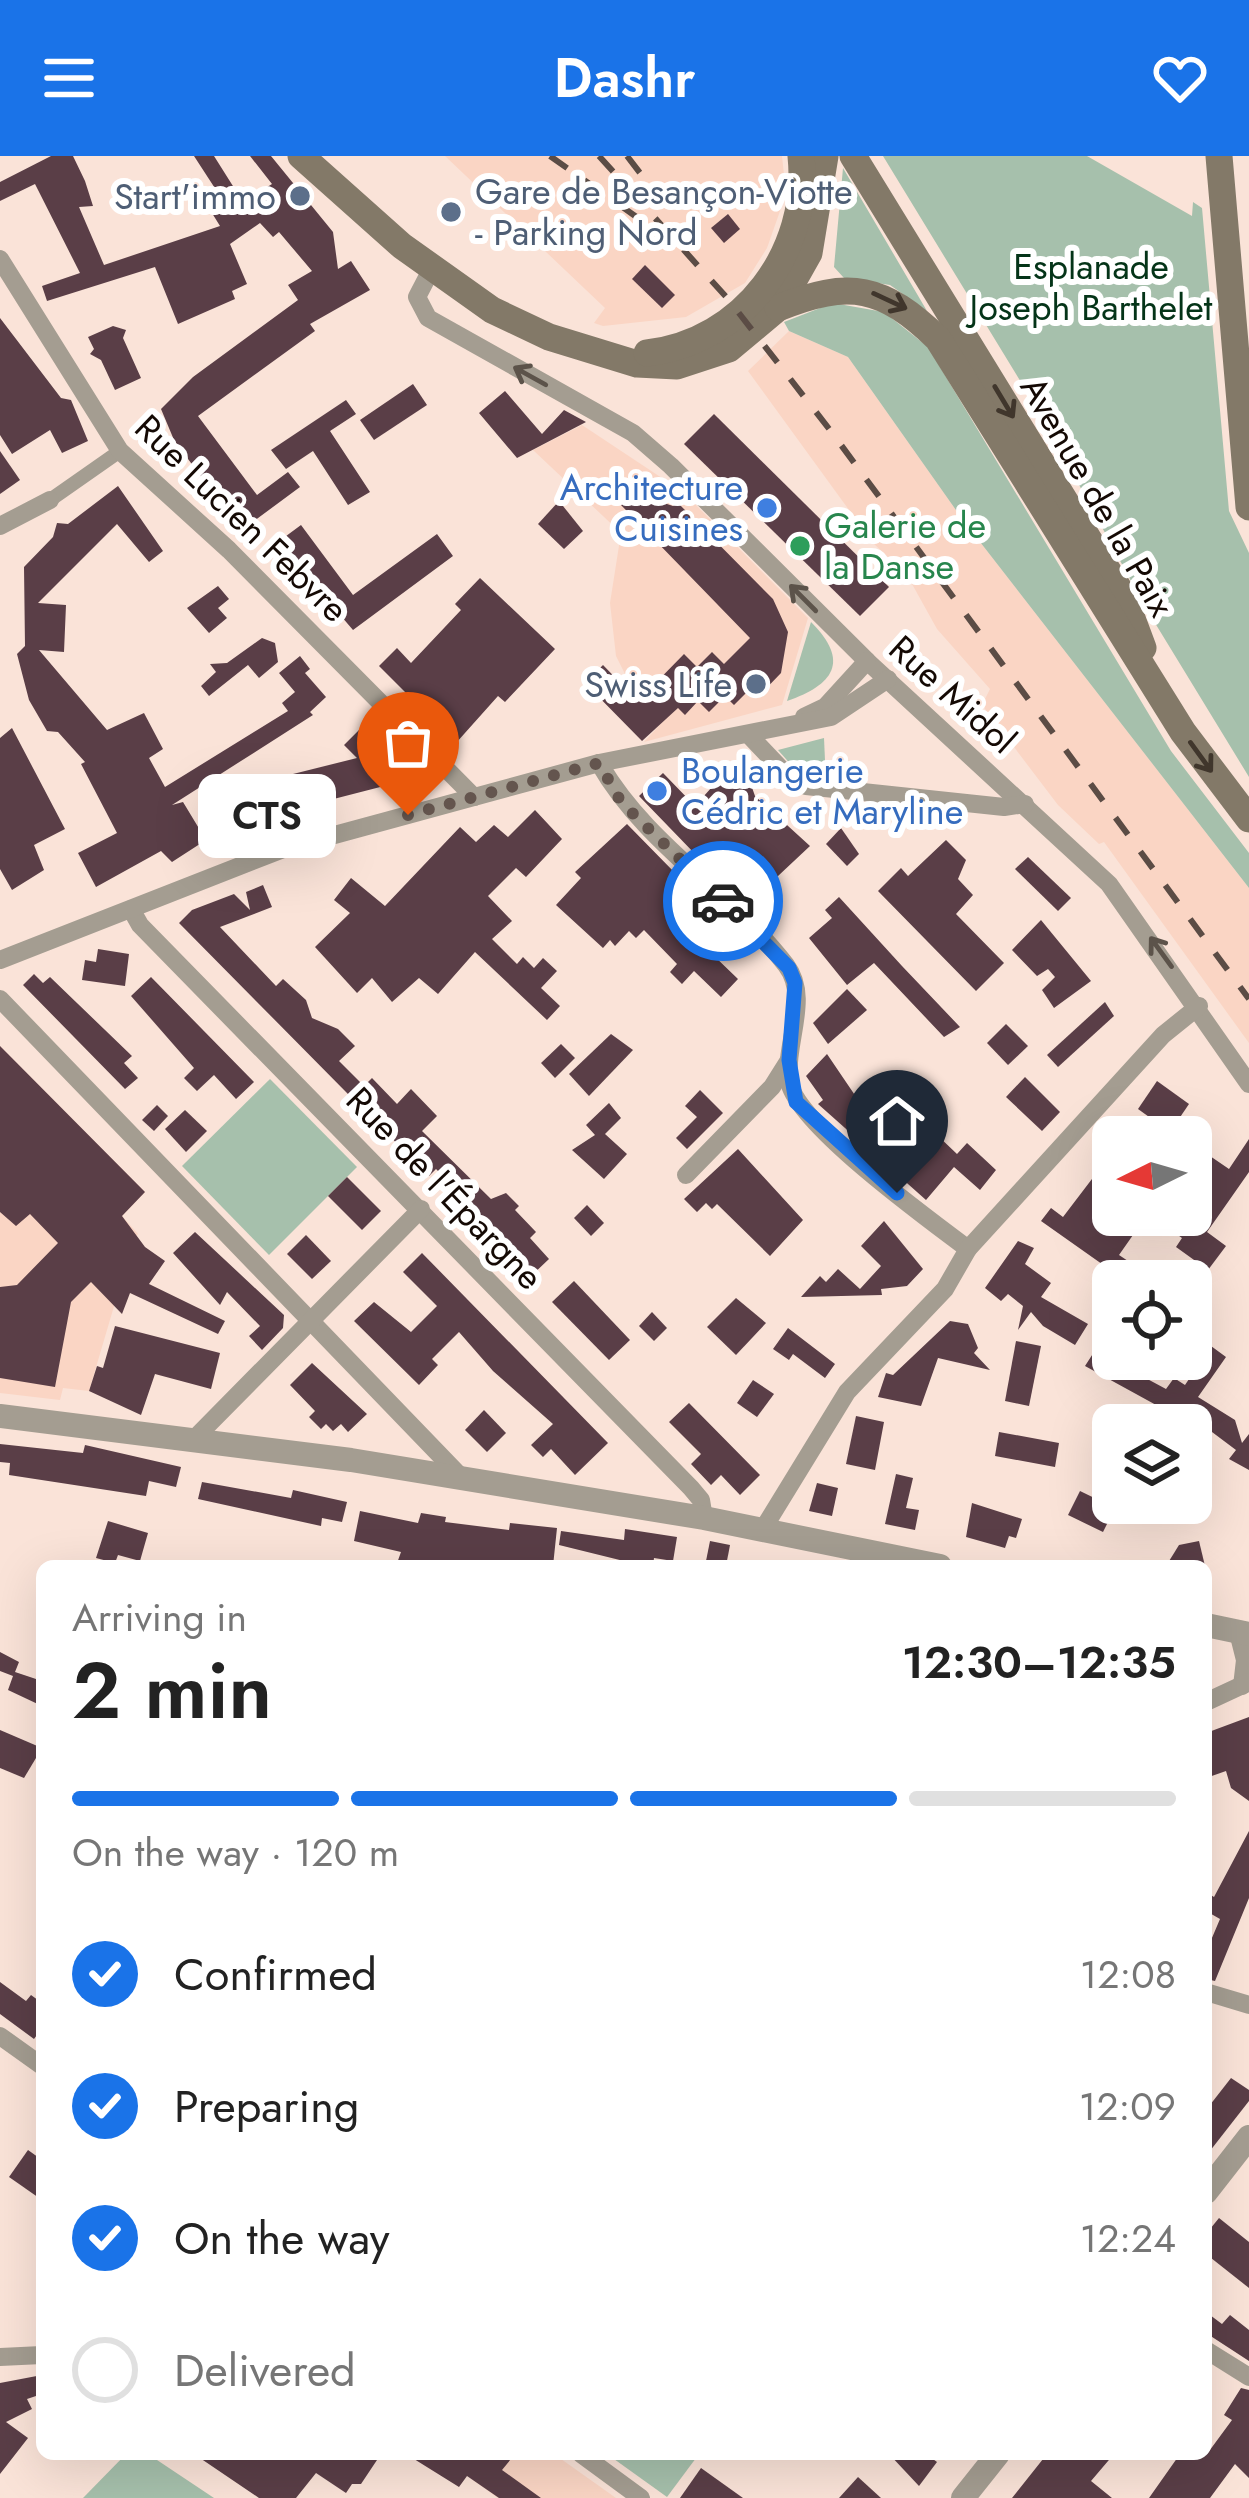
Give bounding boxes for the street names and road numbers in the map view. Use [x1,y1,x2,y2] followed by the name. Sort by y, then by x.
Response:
[1008,366,1188,627] street label: Avenue de la Paix
[124,402,360,634] street label: Rue Lucien Febvre
[878,623,1028,765] street label: Rue Midol
[335,1075,555,1301] street label: Rue de l'Épargne

